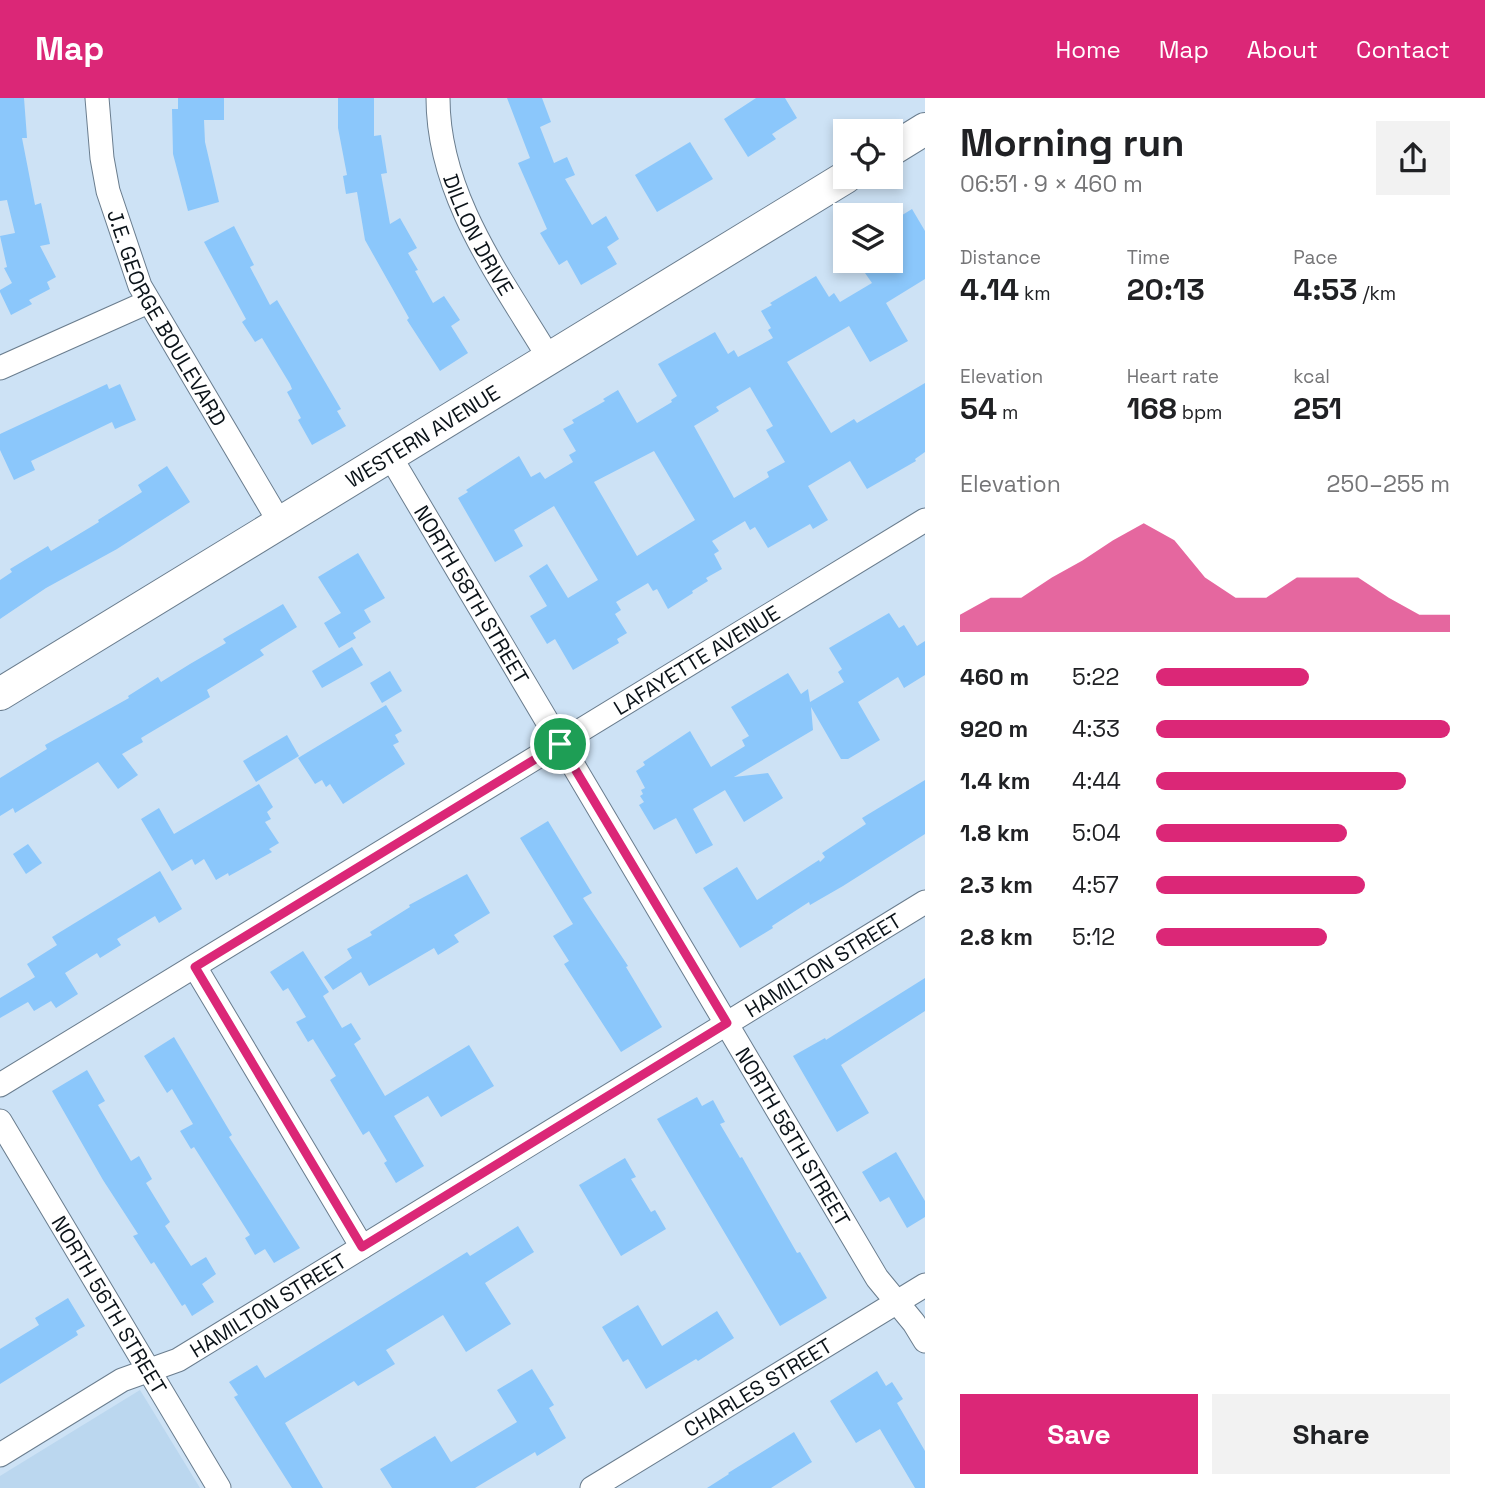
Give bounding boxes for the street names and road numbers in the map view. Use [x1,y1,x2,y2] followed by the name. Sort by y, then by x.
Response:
[438,170,520,300] street label: DILLON DRIVE
[102,206,233,431] street label: J.E. GEORGE BOULEVARD
[340,379,504,493] street label: WESTERN AVENUE
[409,500,536,689] street label: NORTH 58TH STREET
[608,599,784,721] street label: LAFAYETTE AVENUE
[739,906,906,1023] street label: HAMILTON STREET
[730,1042,857,1231] street label: NORTH 58TH STREET
[46,1210,173,1399] street label: NORTH 56TH STREET
[184,1247,351,1363] street label: HAMILTON STREET
[678,1331,837,1443] street label: CHARLES STREET

